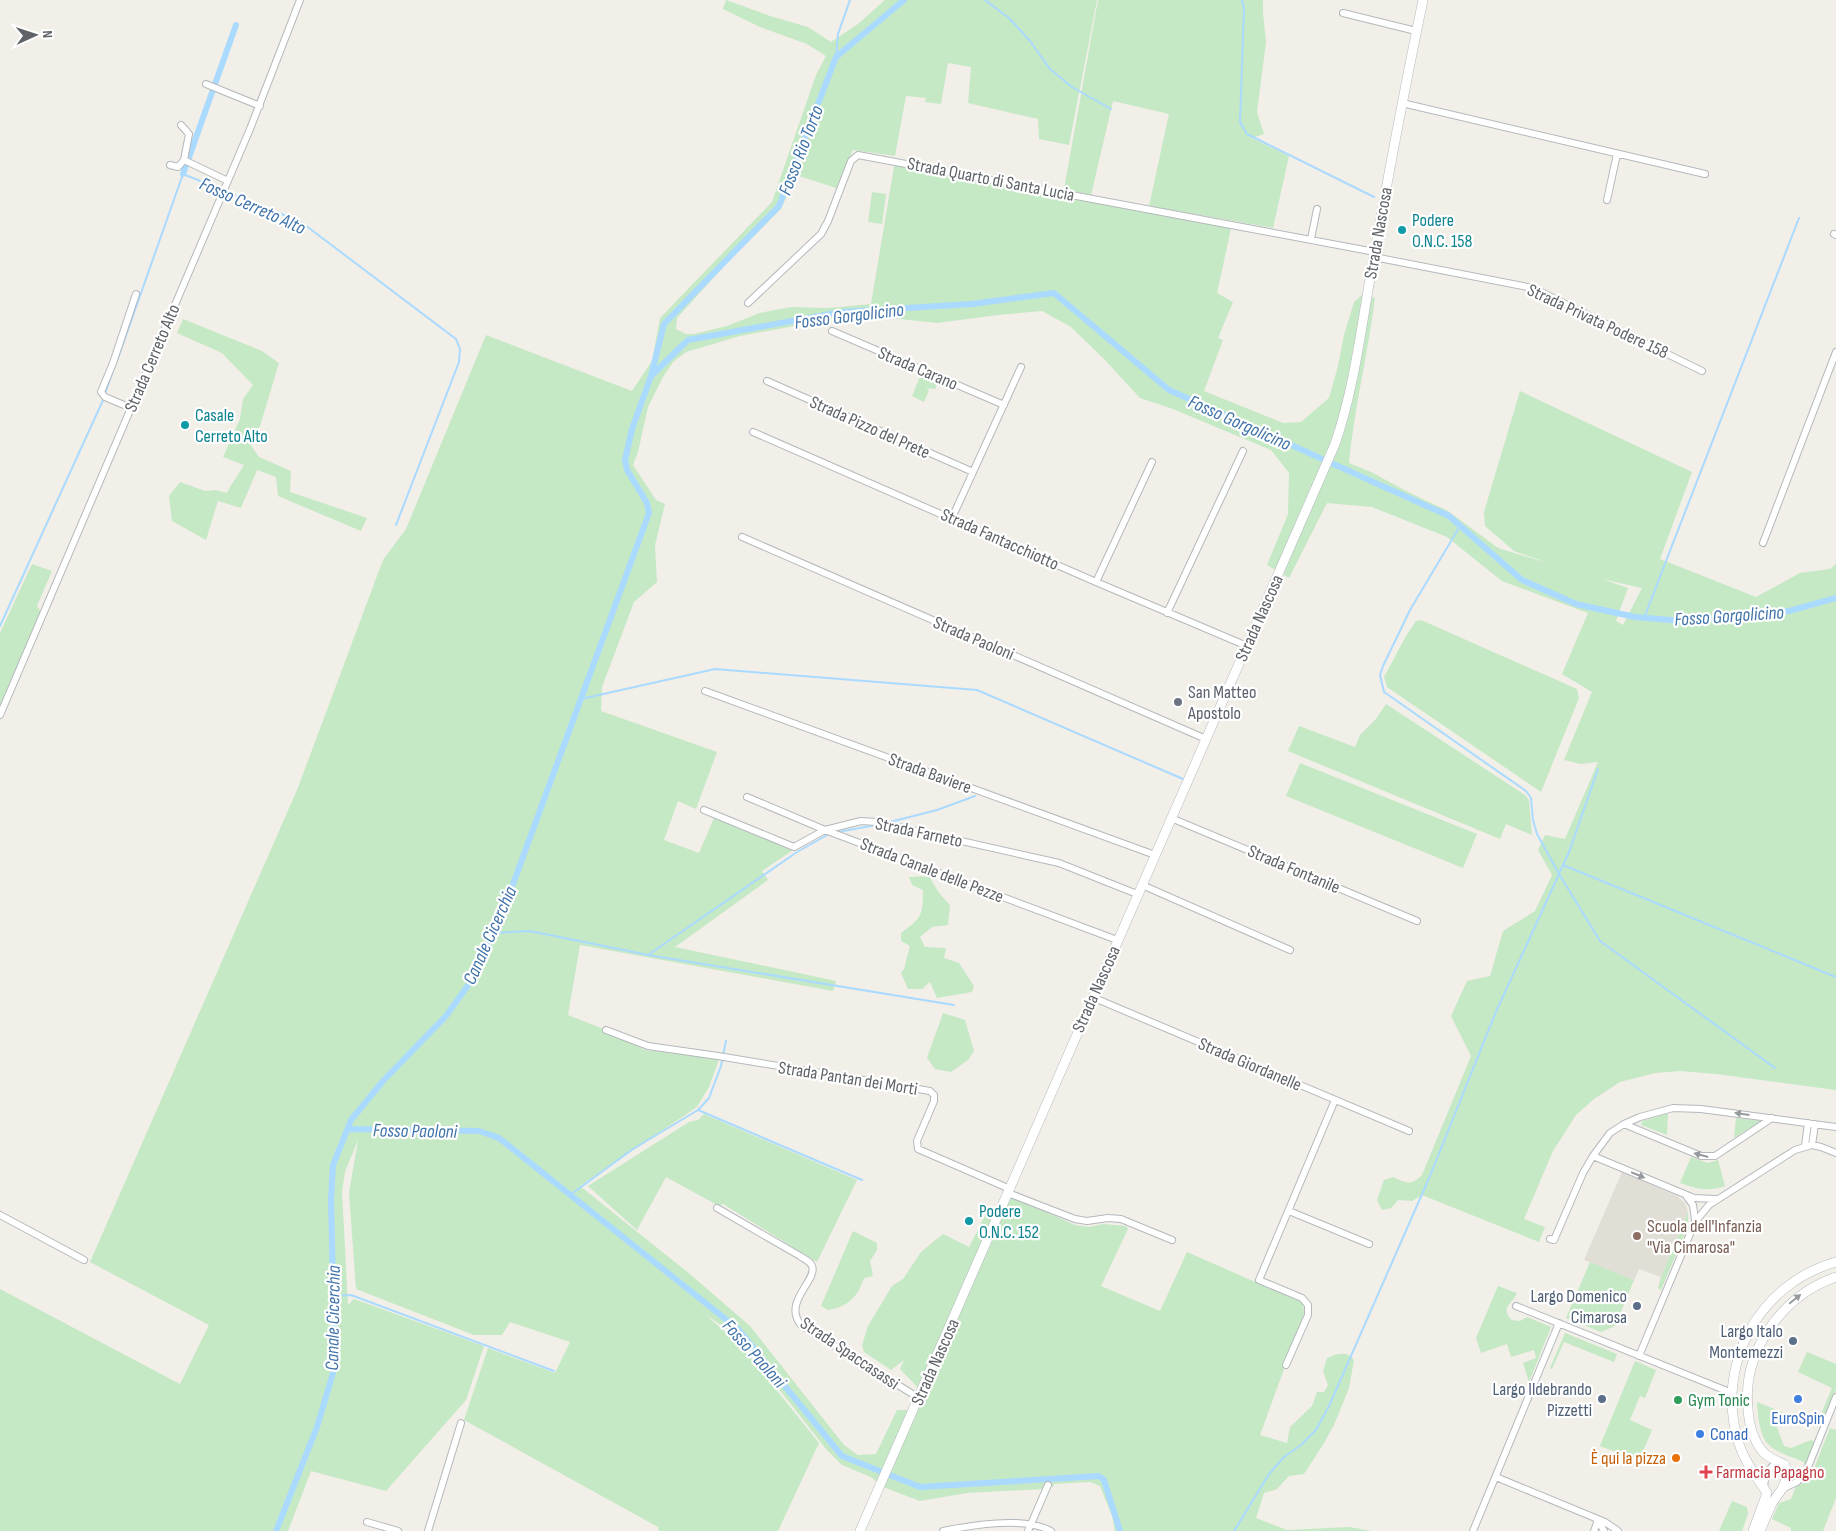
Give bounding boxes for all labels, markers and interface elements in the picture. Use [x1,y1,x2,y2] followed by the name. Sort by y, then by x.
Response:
[10,10,60,60] north arrow
[39,30,56,39] text: N
[774,102,829,199] water label: Fosso Rio Torto
[906,153,1076,206] street label: Strada Quarto di Santa Lucia
[196,173,309,240] water label: Fosso Cerreto Alto
[1360,186,1397,281] street label: Strada Nascosa
[1412,210,1472,252] place label: Podere O.N.C. 158
[1396,224,1408,236] marker: Podere O.N.C. 158
[1524,280,1672,363] street label: Strada Privata Podere 158
[793,298,905,335] water label: Fosso Gorgolicino
[120,301,185,415] street label: Strada Cerreto Alto
[875,342,961,395] street label: Strada Carano
[1185,391,1295,456] water label: Fosso Gorgolicino
[806,392,933,463] street label: Strada Pizzo del Prete
[195,405,268,447] place label: Casale Cerreto Alto
[179,419,191,431] marker: Casale Cerreto Alto
[938,504,1062,575] street label: Strada Fantacchiotto
[1231,571,1288,665] street label: Strada Nascosa
[1673,601,1785,632] water label: Fosso Gorgolicino
[930,612,1017,665] street label: Strada Paoloni
[1187,682,1256,724] place label: San Matteo Apostolo
[1172,696,1184,708] marker: San Matteo Apostolo
[885,749,974,798] street label: Strada Baviere
[873,813,964,852] street label: Strada Farneto
[857,833,1007,908] street label: Strada Canale delle Pezze
[1245,841,1343,898] street label: Strada Fontanile
[458,883,522,988] water label: Canale Cicerchia
[1068,942,1125,1036] street label: Strada Nascosa
[1195,1033,1305,1096] street label: Strada Giordanelle
[777,1057,919,1100] street label: Strada Pantan dei Morti
[1734,1110,1750,1118] one-way arrow
[373,1119,458,1144] water label: Fosso Paoloni
[1693,1151,1708,1159] one-way arrow
[1631,1171,1645,1179] one-way arrow
[979,1201,1039,1243] place label: Podere O.N.C. 152
[963,1215,975,1227] marker: Podere O.N.C. 152
[1647,1216,1762,1258] place label: Scuola dell'Infanzia "Via Cimarosa"
[1631,1230,1643,1242] marker: Scuola dell'Infanzia "Via Cimarosa"
[321,1265,346,1371] water label: Canale Cicerchia
[1531,1286,1627,1328] place label: Largo Domenico Cimarosa
[1788,1294,1801,1305] one-way arrow
[1631,1300,1643,1312] marker: Largo Domenico Cimarosa
[796,1313,903,1394] street label: Strada Spaccasassi
[717,1315,791,1393] water label: Fosso Paoloni
[907,1315,964,1409] street label: Strada Nascosa
[1709,1321,1783,1363] place label: Largo Italo Montemezzi
[1787,1335,1799,1347] marker: Largo Italo Montemezzi
[1493,1379,1592,1421] place label: Largo Ildebrando Pizzetti
[1688,1390,1750,1411] place label: Gym Tonic
[1596,1393,1608,1405] marker: Largo Ildebrando Pizzetti
[1792,1393,1804,1405] marker: EuroSpin
[1672,1394,1684,1406] marker: Gym Tonic
[1771,1408,1825,1429] place label: EuroSpin
[1710,1424,1748,1445] place label: Conad
[1694,1428,1706,1440] marker: Conad
[1591,1448,1666,1469] place label: È qui la pizza
[1670,1452,1682,1464] marker: È qui la pizza
[1716,1462,1824,1483] place label: Farmacia Papagno
[1700,1466,1712,1478] marker: Farmacia Papagno

